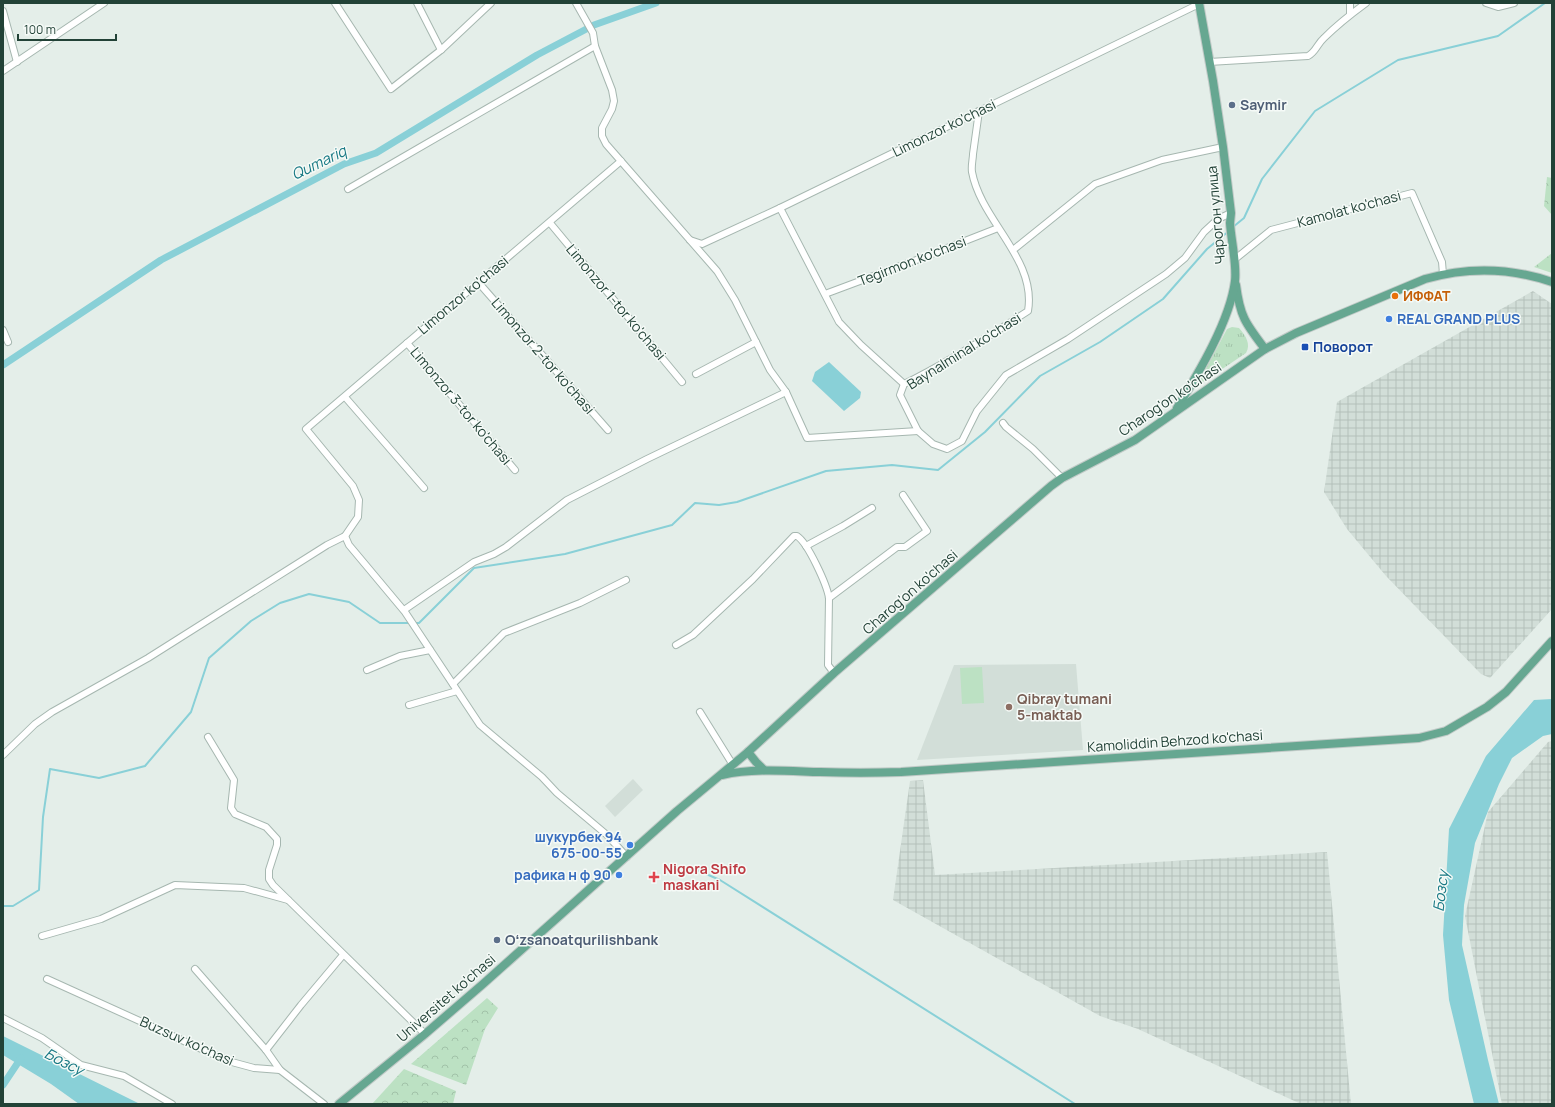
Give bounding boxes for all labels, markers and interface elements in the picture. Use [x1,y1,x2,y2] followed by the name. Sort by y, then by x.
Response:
[18,16,116,42] scale bar
[24,21,56,38] text: 100 m
[889,94,999,161] street label: Limonzor ko'chasi
[1240,95,1287,114] place label: Saymir
[1227,100,1237,110] marker: Saymir
[288,140,351,185] water label: Qumariq
[1202,165,1229,265] street label: Чарогон улица
[1295,186,1403,232] street label: Kamolat ko'chasi
[855,231,969,290] street label: Tegirmon ko'chasi
[562,240,671,364] street label: Limonzor 1-tor ko'chasi
[413,251,512,338] street label: Limonzor ko'chasi
[1403,286,1451,305] place label: ИФФАТ
[1390,291,1400,301] marker: ИФФАТ
[488,293,599,418] street label: Limonzor 2-tor ko'chasi
[903,308,1024,393] street label: Baynalminal ko'chasi
[1397,309,1520,328] place label: REAL GRAND PLUS
[1384,314,1394,324] marker: REAL GRAND PLUS
[1313,337,1373,356] place label: Поворот
[1300,342,1310,352] marker: Поворот
[407,343,516,468] street label: Limonzor 3-tor ko'chasi
[1115,357,1225,440] street label: Charog'on ko'chasi
[858,545,961,638] street label: Charog'on ko'chasi
[1017,689,1112,724] place label: Qibray tumani 5-maktab
[1004,702,1014,712] marker: Qibray tumani 5-maktab
[1086,725,1263,756] street label: Kamoliddin Behzod ko'chasi
[535,827,622,862] place label: шукурбек 94 675-00-55
[625,840,635,850] marker: шукурбек 94 675-00-55
[663,859,746,894] place label: Nigora Shifo maskani
[514,865,611,884] place label: рафика н ф 90
[1428,867,1454,913] water label: Бозсу
[614,870,624,880] marker: рафика н ф 90
[648,871,660,883] marker: Nigora Shifo maskani
[505,930,658,949] place label: Oʻzsanoatqurilishbank
[492,935,502,945] marker: Oʻzsanoatqurilishbank
[392,949,499,1046] street label: Universitet ko'chasi
[137,1011,237,1070] street label: Buzsuv ko'chasi
[41,1043,89,1081] water label: Бозсу

